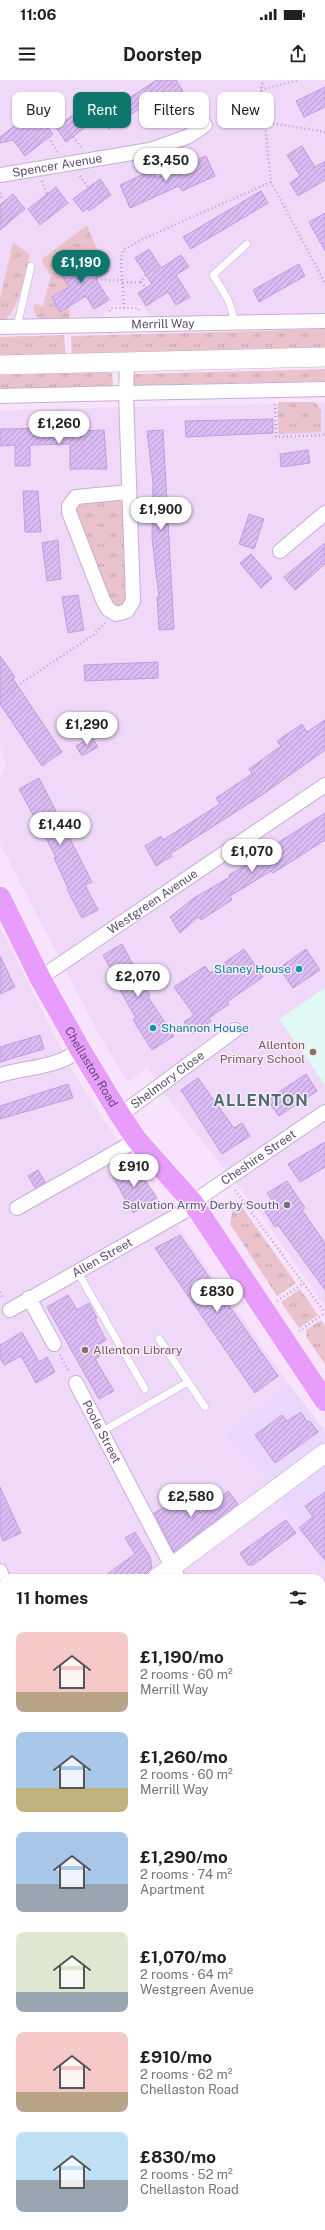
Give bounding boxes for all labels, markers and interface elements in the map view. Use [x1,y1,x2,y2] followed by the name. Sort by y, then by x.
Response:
[20,6,56,23] text: 11:06
[16,43,38,65] icon: menu
[287,43,309,65] icon: share
[123,44,202,65] text: Doorstep
[12,92,65,128] chip: Buy
[73,92,131,128] chip: Rent
[139,92,209,128] chip: Filters
[217,92,274,128] chip: New
[133,148,199,182] pin: £3,450
[11,151,103,180] street label: Spencer Avenue
[143,153,189,168] text: £3,450
[48,250,114,284] pin: £1,190
[61,255,101,270] text: £1,190
[131,316,195,332] street label: Merrill Way
[26,411,92,445] pin: £1,260
[37,416,81,431] text: £1,260
[128,497,194,531] pin: £1,900
[140,502,182,517] text: £1,900
[54,712,120,746] pin: £1,290
[65,717,109,732] text: £1,290
[27,812,93,846] pin: £1,440
[39,817,81,832] text: £1,440
[219,839,285,873] pin: £1,070
[231,844,273,859] text: £1,070
[105,866,200,937] street label: Westgreen Avenue
[214,962,291,976] place label: Slaney House
[105,964,171,998] pin: £2,070
[294,964,304,974] marker: Slaney House
[116,969,160,984] text: £2,070
[161,1021,249,1035] place label: Shannon House
[148,1023,158,1033] marker: Shannon House
[62,1024,121,1110] street label: Chellaston Road
[220,1038,305,1066] place label: Allenton Primary School
[308,1047,318,1057] marker: Allenton Primary School
[128,1048,207,1112] street label: Shelmory Close
[213,1091,309,1110] district label: ALLENTON
[218,1127,299,1188] street label: Cheshire Street
[110,1154,158,1188] pin: £910
[119,1159,149,1174] text: £910
[122,1198,279,1212] place label: Salvation Army Derby South
[282,1200,292,1210] marker: Salvation Army Derby South
[70,1235,135,1280] street label: Allen Street
[193,1279,241,1313] pin: £830
[200,1284,234,1299] text: £830
[93,1343,183,1357] place label: Allenton Library
[80,1345,90,1355] marker: Allenton Library
[79,1398,124,1466] street label: Poole Street
[158,1484,224,1518] pin: £2,580
[168,1489,214,1504] text: £2,580
[287,1587,309,1609] icon: filters
[16,1588,88,1608] text: 11 homes
[140,1647,224,1667] text: £1,190/mo
[48,1648,96,1696] icon: home
[140,1667,233,1682] text: 2 rooms · 60 m²
[140,1682,209,1697] text: Merrill Way
[140,1747,228,1767] text: £1,260/mo
[48,1748,96,1796] icon: home
[140,1767,233,1782] text: 2 rooms · 60 m²
[140,1782,209,1797] text: Merrill Way
[140,1847,228,1867] text: £1,290/mo
[48,1848,96,1896] icon: home
[140,1867,232,1882] text: 2 rooms · 74 m²
[140,1882,205,1897] text: Apartment
[140,1947,227,1967] text: £1,070/mo
[48,1948,96,1996] icon: home
[140,1967,233,1982] text: 2 rooms · 64 m²
[140,1982,254,1997] text: Westgreen Avenue
[140,2047,212,2067] text: £910/mo
[48,2048,96,2096] icon: home
[140,2067,233,2082] text: 2 rooms · 62 m²
[140,2082,239,2097] text: Chellaston Road
[140,2147,216,2167] text: £830/mo
[48,2148,96,2196] icon: home
[140,2167,233,2182] text: 2 rooms · 52 m²
[140,2182,239,2197] text: Chellaston Road

